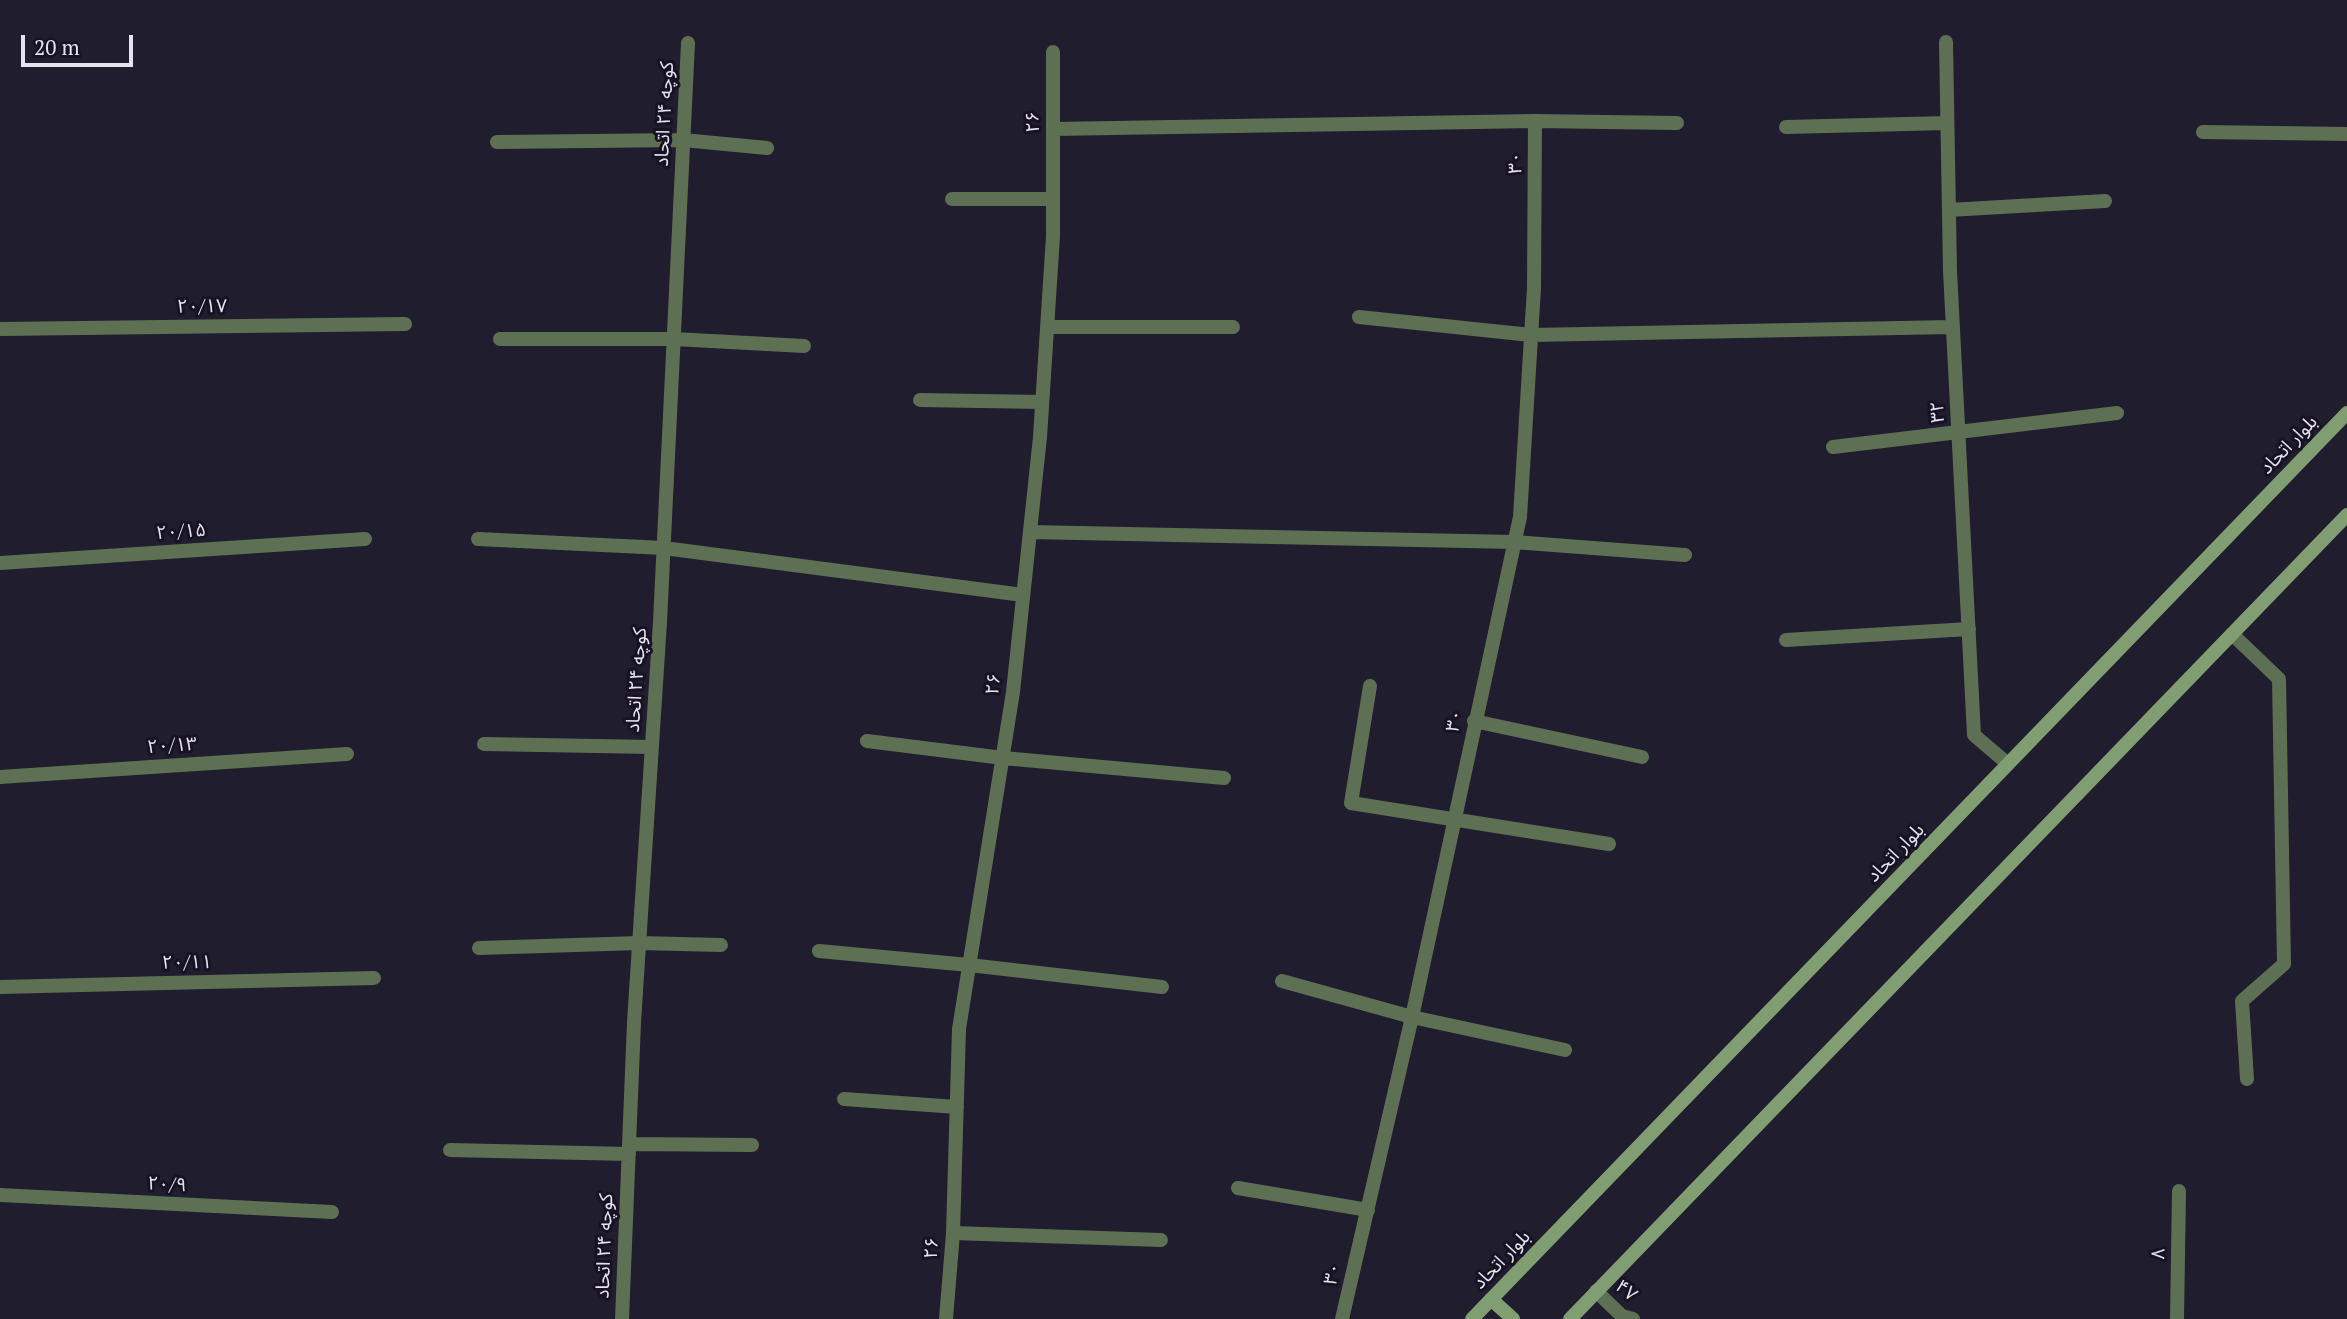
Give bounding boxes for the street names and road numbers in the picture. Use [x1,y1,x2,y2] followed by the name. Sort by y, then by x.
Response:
[651,61,679,167] street label: کوچه ۲۴ اتحاد
[1023,111,1045,133] street label: ۲۶
[1504,152,1528,174] street label: ۳۰
[177,295,227,319] street label: ۲۰/۱۷
[1926,401,1950,423] street label: ۳۲
[2256,411,2322,479] street label: بلوار اتحاد
[155,519,207,545] street label: ۲۰/۱۵
[622,627,652,733] street label: کوچه ۲۴ اتحاد
[981,672,1007,696] street label: ۲۶
[1442,708,1468,734] street label: ۳۰
[146,733,198,759] street label: ۲۰/۱۳
[1863,819,1929,887] street label: بلوار اتحاد
[162,951,212,975] street label: ۲۰/۱۱
[147,1173,187,1197] street label: ۲۰/۹
[592,1193,618,1299] street label: کوچه ۲۴ اتحاد
[1469,1226,1535,1294] street label: بلوار اتحاد
[920,1236,944,1260] street label: ۲۶
[2148,1248,2170,1260] street label: ۸
[1319,1261,1347,1287] street label: ۳۰
[1610,1275,1642,1307] street label: ۴۷

